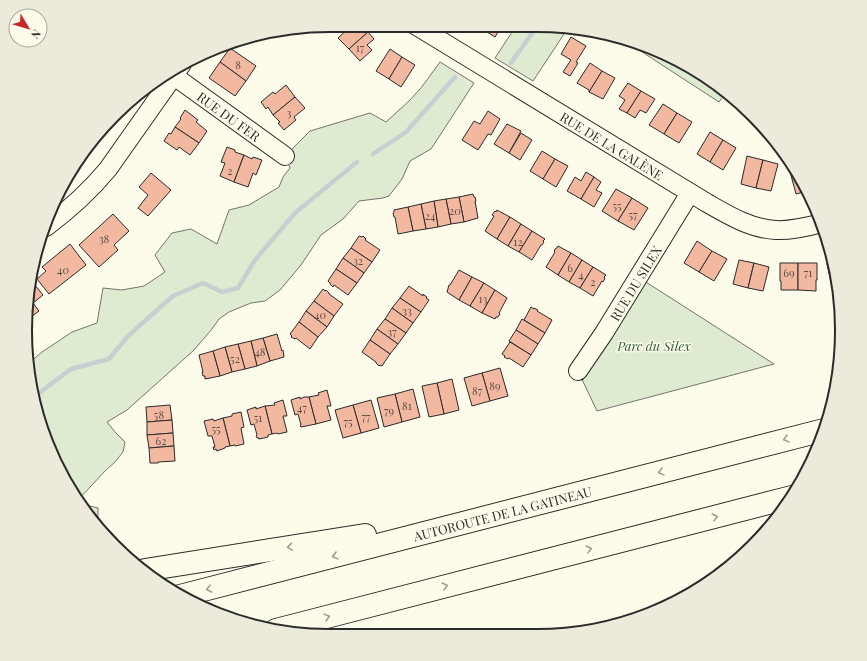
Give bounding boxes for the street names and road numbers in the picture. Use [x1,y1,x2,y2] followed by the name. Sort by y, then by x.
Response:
[194,87,264,144] street label: RUE DU FER
[558,107,667,183] street label: RUE DE LA GALÈNE
[605,241,665,323] street label: RUE DU SILEX
[410,482,594,544] street label: AUTOROUTE DE LA GATINEAU

